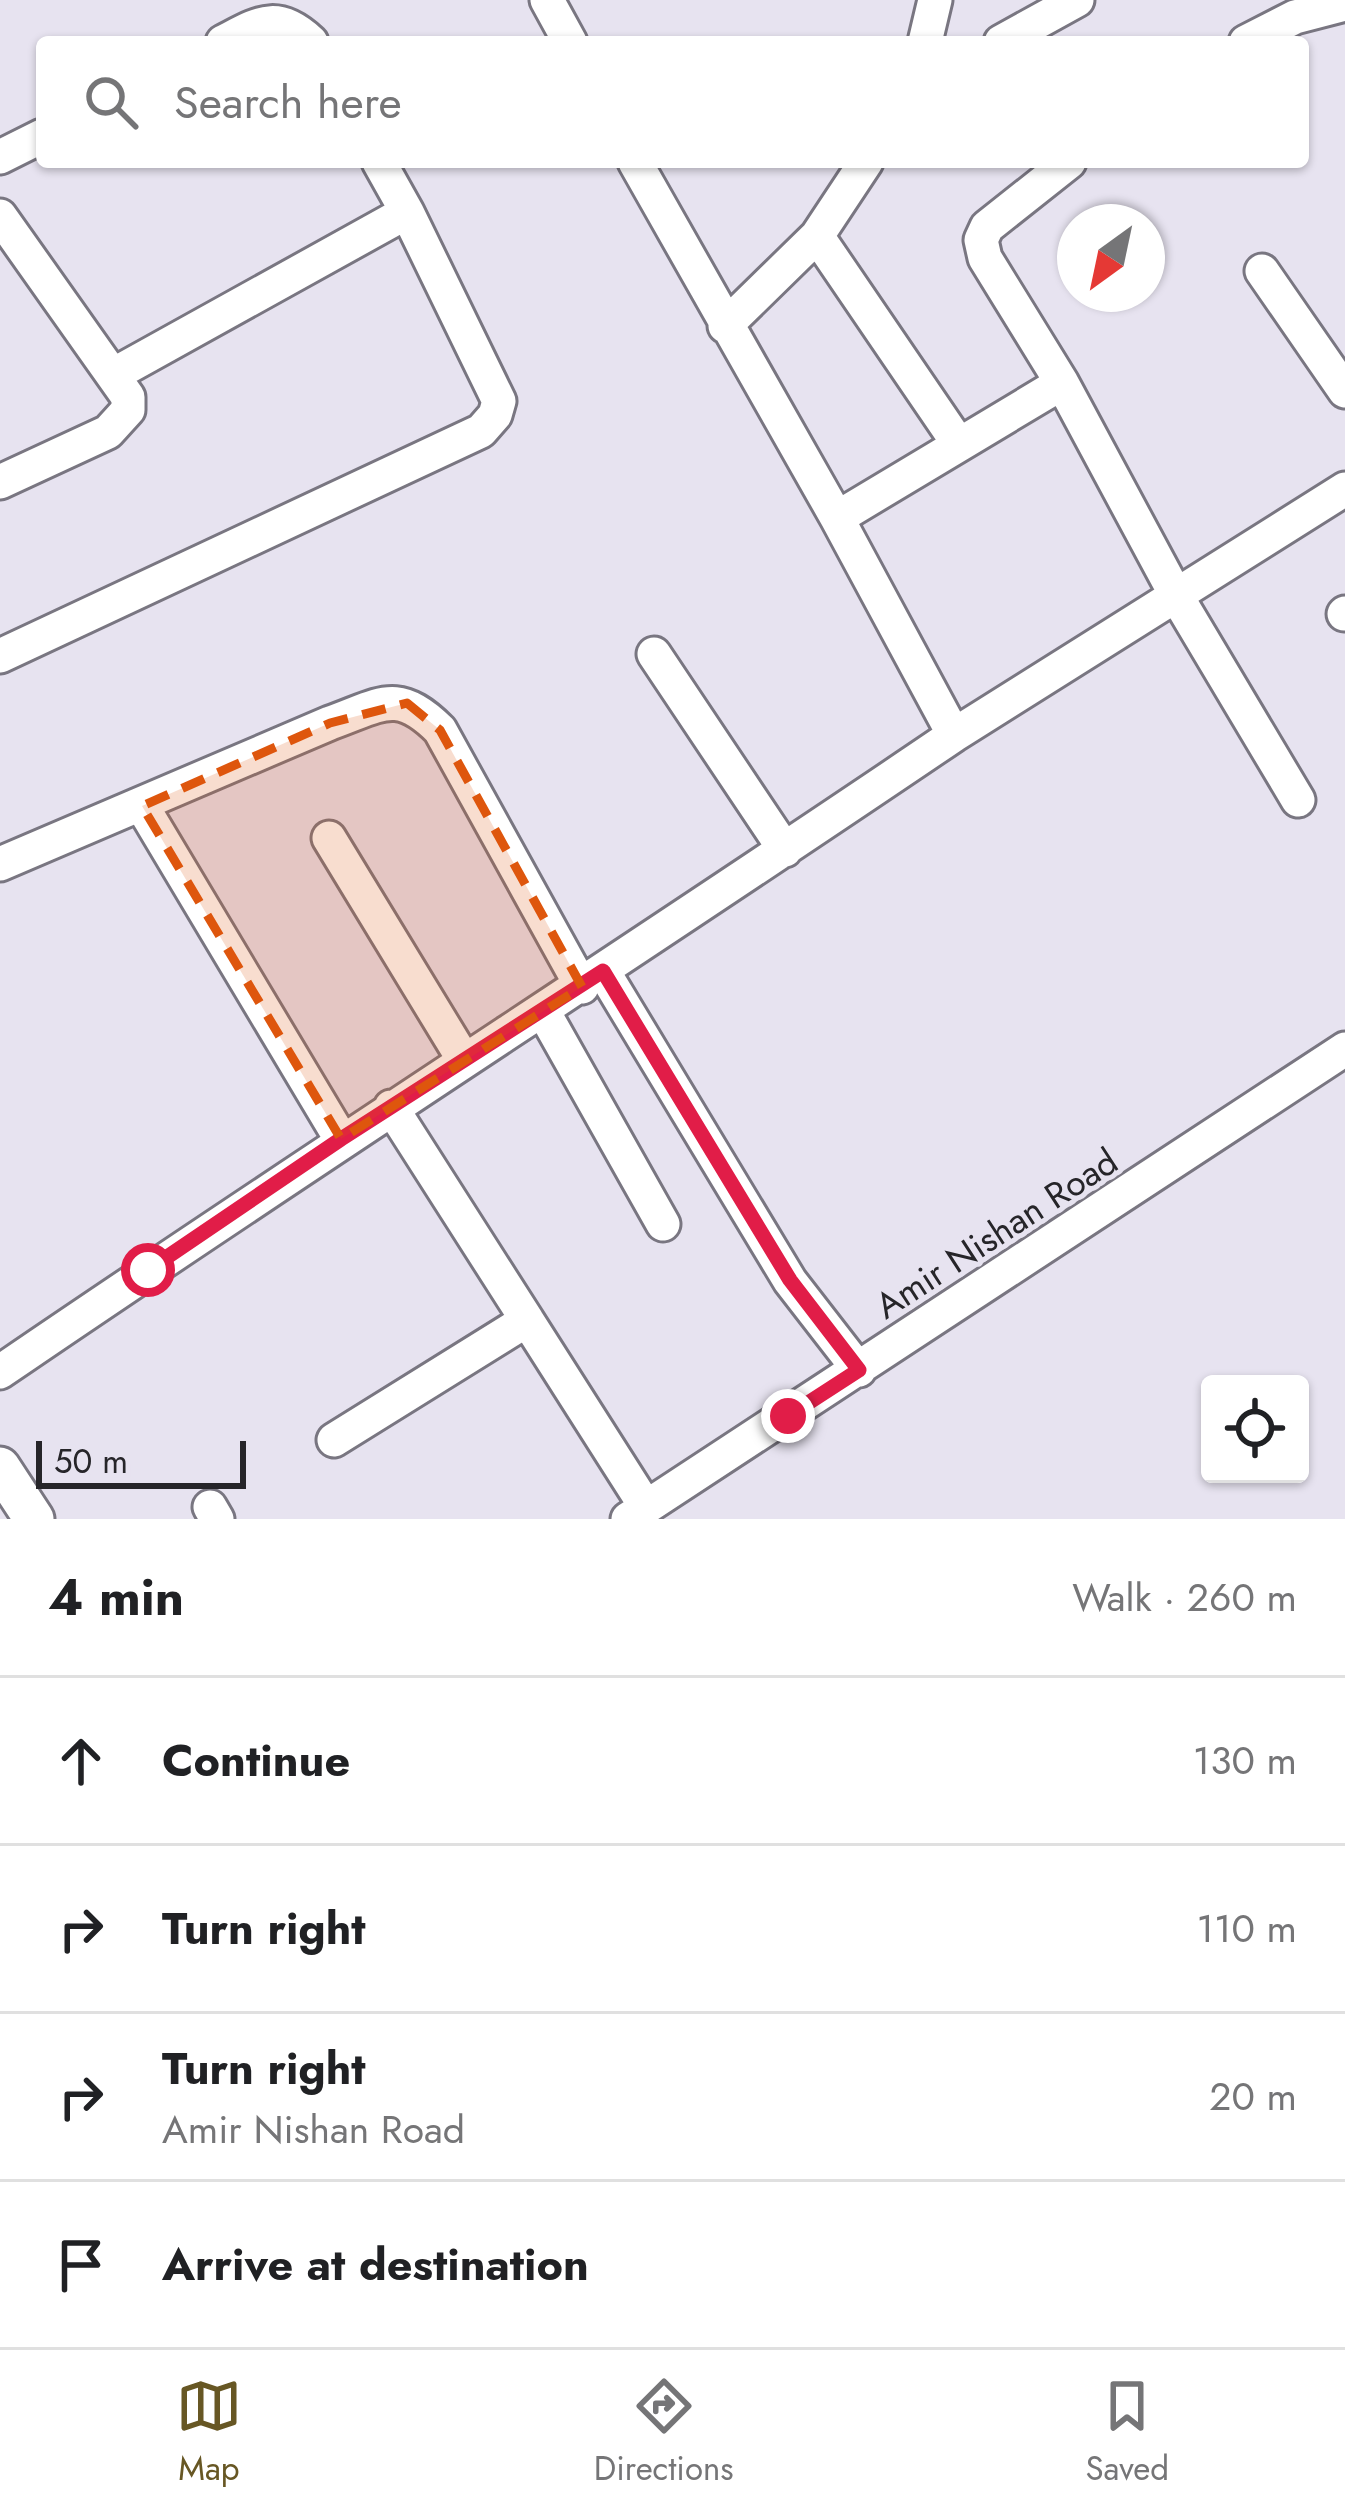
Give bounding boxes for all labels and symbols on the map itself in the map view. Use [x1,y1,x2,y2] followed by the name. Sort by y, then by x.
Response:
[1057,204,1165,312] north arrow
[865,1135,1127,1331] street label: Amir Nishan Road
[121,1243,175,1297] route start
[761,1389,815,1443] route end
[36,1435,246,1488] scale bar

